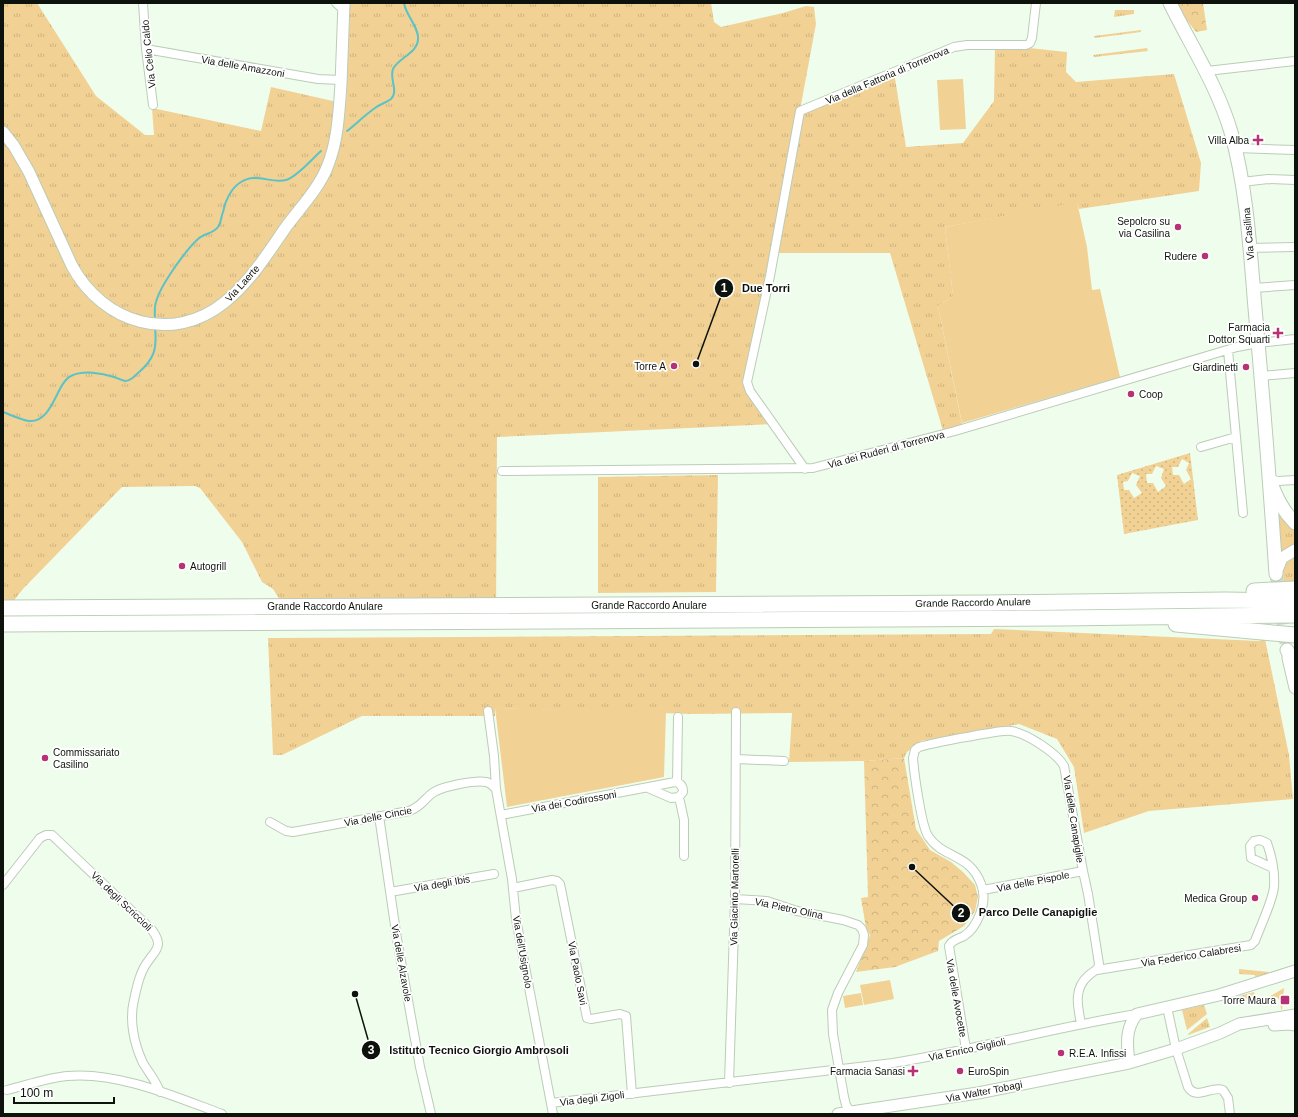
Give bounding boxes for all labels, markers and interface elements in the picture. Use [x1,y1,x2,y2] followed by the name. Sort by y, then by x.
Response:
[139,19,158,89] street label: Via Celio Caldo
[824,44,951,106] street label: Via della Fattoria di Torrenova
[200,54,285,79] street label: Via delle Amazzoni
[1252,134,1264,146] marker: Villa Alba
[1208,135,1249,146] place label: Villa Alba
[1241,207,1256,261] street label: Via Casilina
[1117,216,1170,239] place label: Sepolcro su via Casilina
[1173,222,1183,232] marker: Sepolcro su via Casilina
[1164,251,1197,262] place label: Rudere
[1200,251,1210,261] marker: Rudere
[223,262,262,304] street label: Via Laerte
[714,276,799,299] callout: Due Torri
[721,281,728,295] text: 1
[742,282,790,294] text: Due Torri
[1208,322,1270,345] place label: Farmacia Dottor Squarti
[1273,328,1283,338] marker: Farmacia Dottor Squarti
[634,361,666,372] place label: Torre A
[669,361,679,371] marker: Torre A
[1192,362,1238,373] place label: Giardinetti
[1241,362,1251,372] marker: Giardinetti
[1126,389,1136,399] marker: Coop
[1139,389,1163,400] place label: Coop
[827,428,946,470] street label: Via dei Ruderi di Torrenova
[177,561,187,571] marker: Autogrill
[190,561,226,572] place label: Autogrill
[915,596,1031,609] street label: Grande Raccordo Anulare
[591,600,707,611] street label: Grande Raccordo Anulare
[267,601,383,612] street label: Grande Raccordo Anulare
[53,747,120,770] place label: Commissariato Casilino
[40,753,50,763] marker: Commissariato Casilino
[1061,775,1086,864] street label: Via delle Canapiglie
[531,789,617,814] street label: Via dei Codirossoni
[343,804,413,828] street label: Via delle Cincie
[728,848,741,946] street label: Via Giacinto Martorelli
[89,869,154,933] street label: Via degli Scriccioli
[996,869,1071,894] street label: Via delle Pispole
[413,873,471,894] street label: Via degli Ibis
[1184,893,1247,904] place label: Medica Group
[1250,893,1260,903] marker: Medica Group
[754,896,824,921] street label: Via Pietro Olina
[951,901,1105,924] callout: Parco Delle Canapiglie
[958,906,965,920] text: 2
[979,906,1097,918] text: Parco Delle Canapiglie
[511,915,534,990] street label: Via dell'Usignolo
[389,924,414,1003] street label: Via delle Alzavole
[566,940,589,1006] street label: Via Paolo Savi
[1140,942,1242,969] street label: Via Federico Calabresi
[944,958,969,1038] street label: Via delle Avocette
[1279,994,1291,1006] marker: Torre Maura
[1222,995,1276,1006] place label: Torre Maura
[928,1036,1006,1063] street label: Via Enrico Giglioli
[361,1038,577,1061] callout: Istituto Tecnico Giorgio Ambrosoli
[368,1043,375,1057] text: 3
[389,1044,569,1056] text: Istituto Tecnico Giorgio Ambrosoli
[1056,1048,1066,1058] marker: R.E.A. Infissi
[1069,1048,1126,1059] place label: R.E.A. Infissi
[830,1066,905,1077] place label: Farmacia Sanasi
[908,1066,918,1076] marker: Farmacia Sanasi
[955,1066,965,1076] marker: EuroSpin
[968,1066,1009,1077] place label: EuroSpin
[14,1079,114,1105] scale bar
[945,1079,1023,1104] street label: Via Walter Tobagi
[20,1086,53,1100] text: 100 m
[559,1089,625,1108] street label: Via degli Zigoli

